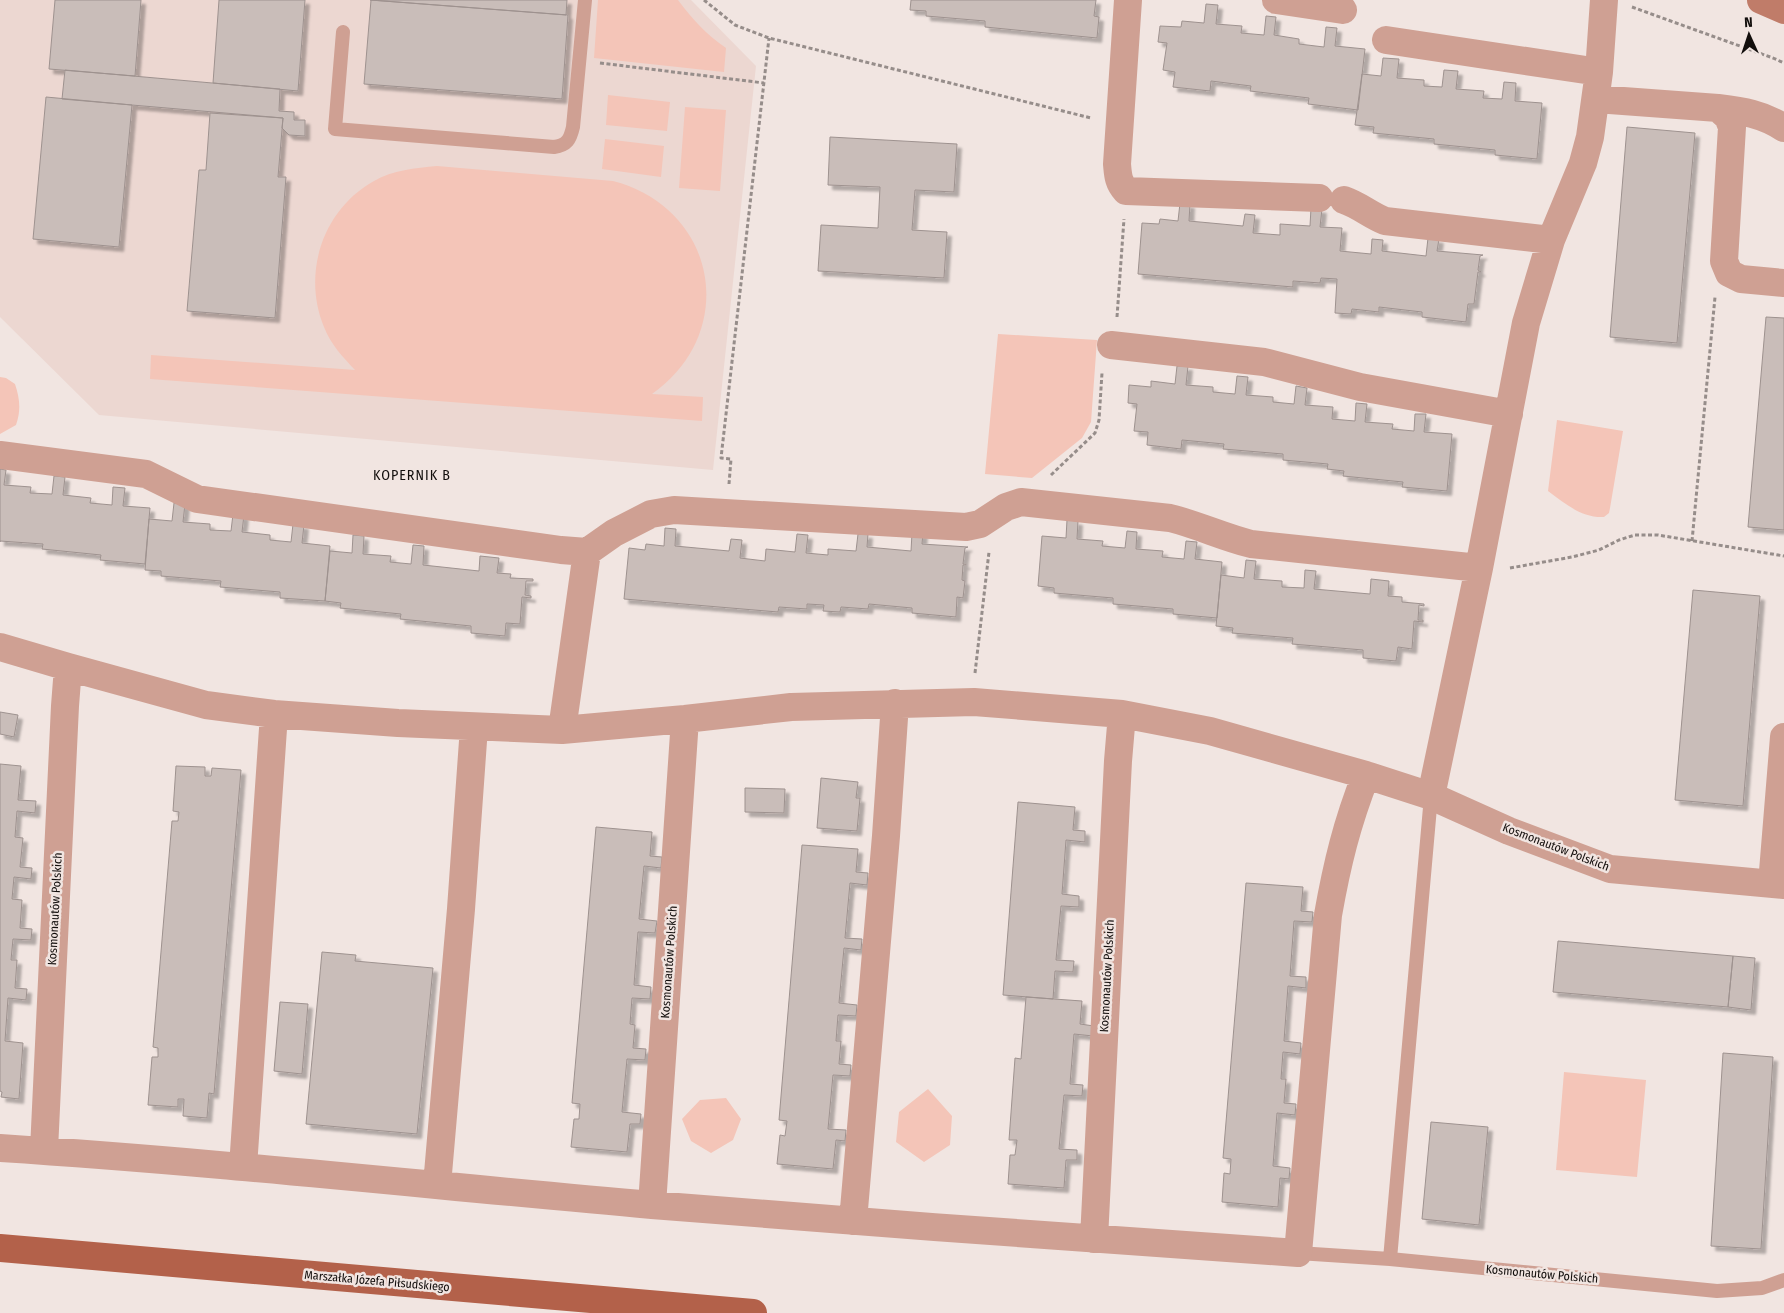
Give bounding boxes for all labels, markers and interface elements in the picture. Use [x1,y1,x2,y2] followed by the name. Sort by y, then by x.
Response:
[1724,10,1774,60] north arrow
[1744,14,1753,31] text: N
[373,467,451,484] district label: KOPERNIK B
[1501,820,1611,874] street label: Kosmonautów Polskich
[45,852,65,966] street label: Kosmonautów Polskich
[658,905,680,1019] street label: Kosmonautów Polskich
[1097,919,1117,1033] street label: Kosmonautów Polskich
[1485,1262,1599,1286] street label: Kosmonautów Polskich
[304,1268,450,1294] street label: Marszałka Józefa Piłsudskiego

